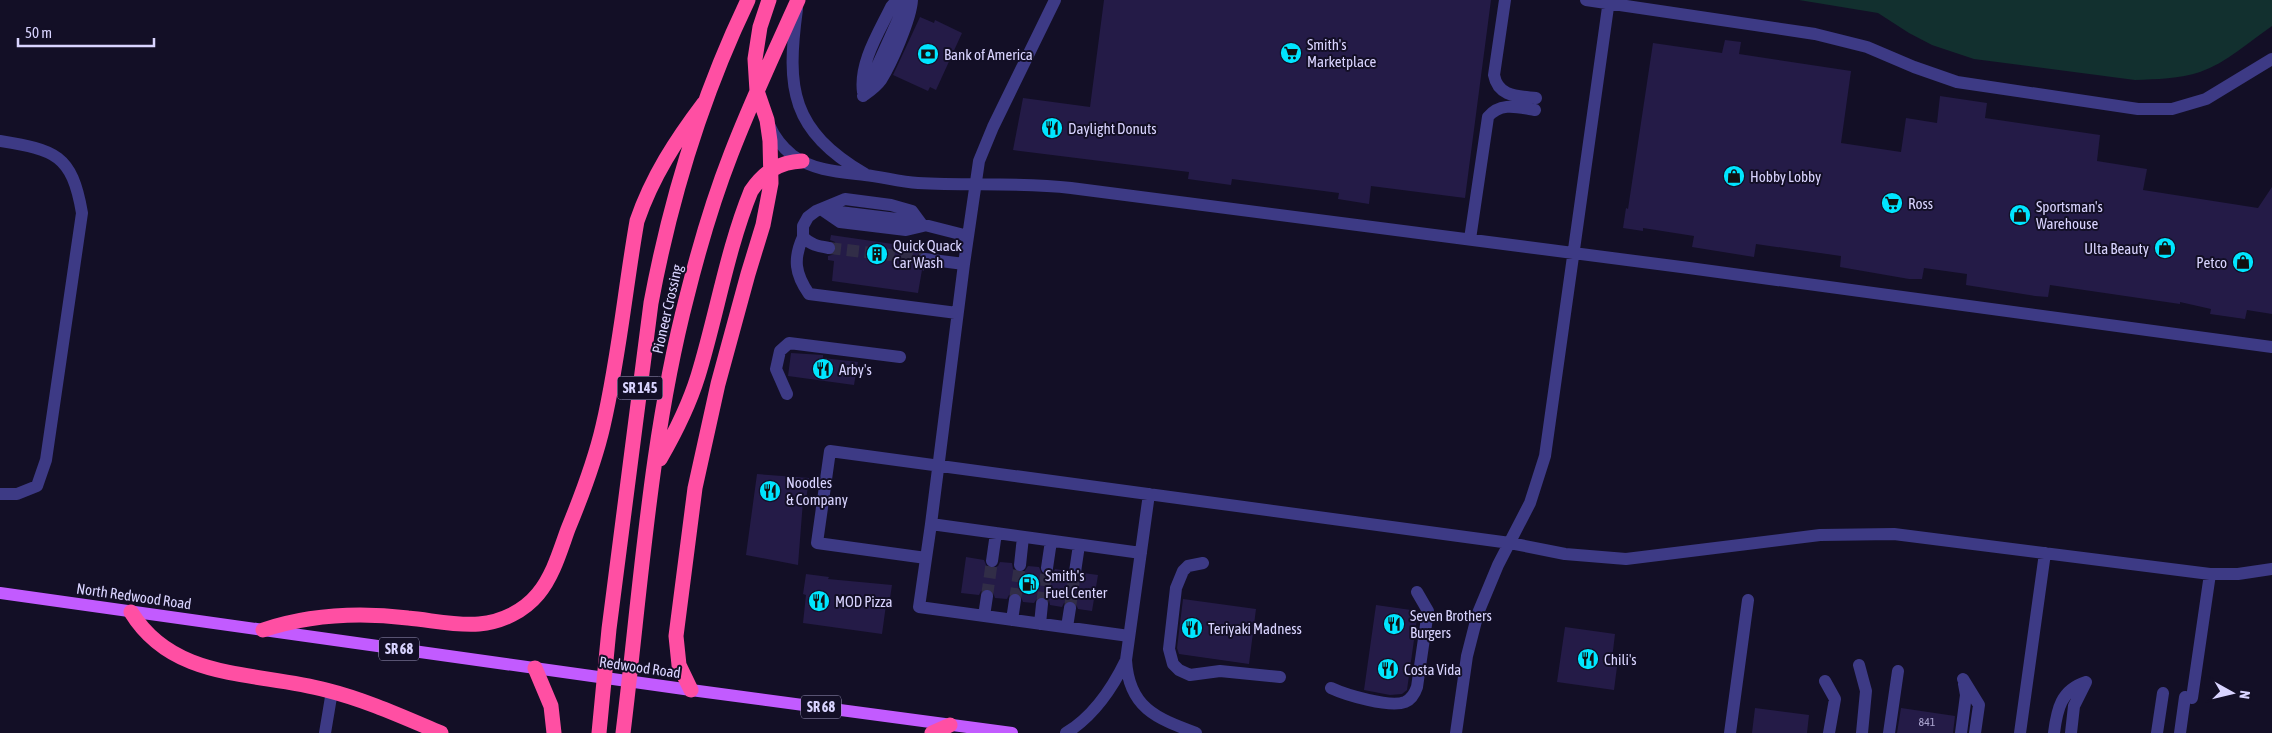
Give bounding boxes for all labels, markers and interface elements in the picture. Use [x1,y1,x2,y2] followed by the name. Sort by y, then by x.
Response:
[18,15,154,47] scale bar
[25,24,52,41] text: 50 m
[1307,36,1376,70] place label: Smith's Marketplace
[1279,41,1303,65] supermarket icon: Smith's Marketplace
[916,42,940,66] bank icon: Bank of America
[944,46,1033,63] place label: Bank of America
[1040,116,1064,140] restaurant icon: Daylight Donuts
[1068,120,1157,137] place label: Daylight Donuts
[1722,164,1746,188] shop icon: Hobby Lobby
[1750,168,1821,185] place label: Hobby Lobby
[1880,191,1904,215] supermarket icon: Ross
[1908,195,1933,212] place label: Ross
[2036,198,2103,232] place label: Sportsman's Warehouse
[2008,203,2032,227] shop icon: Sportsman's Warehouse
[2153,236,2177,260] shop icon: Ulta Beauty
[893,237,962,271] place label: Quick Quack Car Wash
[2084,240,2149,257] place label: Ulta Beauty
[865,242,889,266] building icon: Quick Quack Car Wash
[2231,250,2255,274] shop icon: Petco
[2196,254,2227,271] place label: Petco
[649,262,686,355] street label: Pioneer Crossing
[811,357,835,381] restaurant icon: Arby's
[839,361,872,378] place label: Arby's
[618,376,662,399] road number: SR 145
[786,474,848,508] place label: Noodles & Company
[758,479,782,503] restaurant icon: Noodles & Company
[1045,567,1108,601] place label: Smith's Fuel Center
[1017,572,1041,596] fuel station icon: Smith's Fuel Center
[75,580,193,612] street label: North Redwood Road
[807,589,831,613] restaurant icon: MOD Pizza
[835,593,893,610] place label: MOD Pizza
[1410,607,1492,641] place label: Seven Brothers Burgers
[1382,612,1406,636] restaurant icon: Seven Brothers Burgers
[1180,616,1204,640] restaurant icon: Teriyaki Madness
[1208,620,1302,637] place label: Teriyaki Madness
[379,638,419,661] road number: SR 68
[1576,647,1600,671] restaurant icon: Chili's
[1604,651,1637,668] place label: Chili's
[598,653,682,681] street label: Redwood Road
[1376,657,1400,681] restaurant icon: Costa Vida
[1404,661,1461,678] place label: Costa Vida
[2207,668,2257,718] north arrow
[2236,690,2253,700] text: N
[801,696,841,719] road number: SR 68
[1919,715,1936,729] house number: 841

